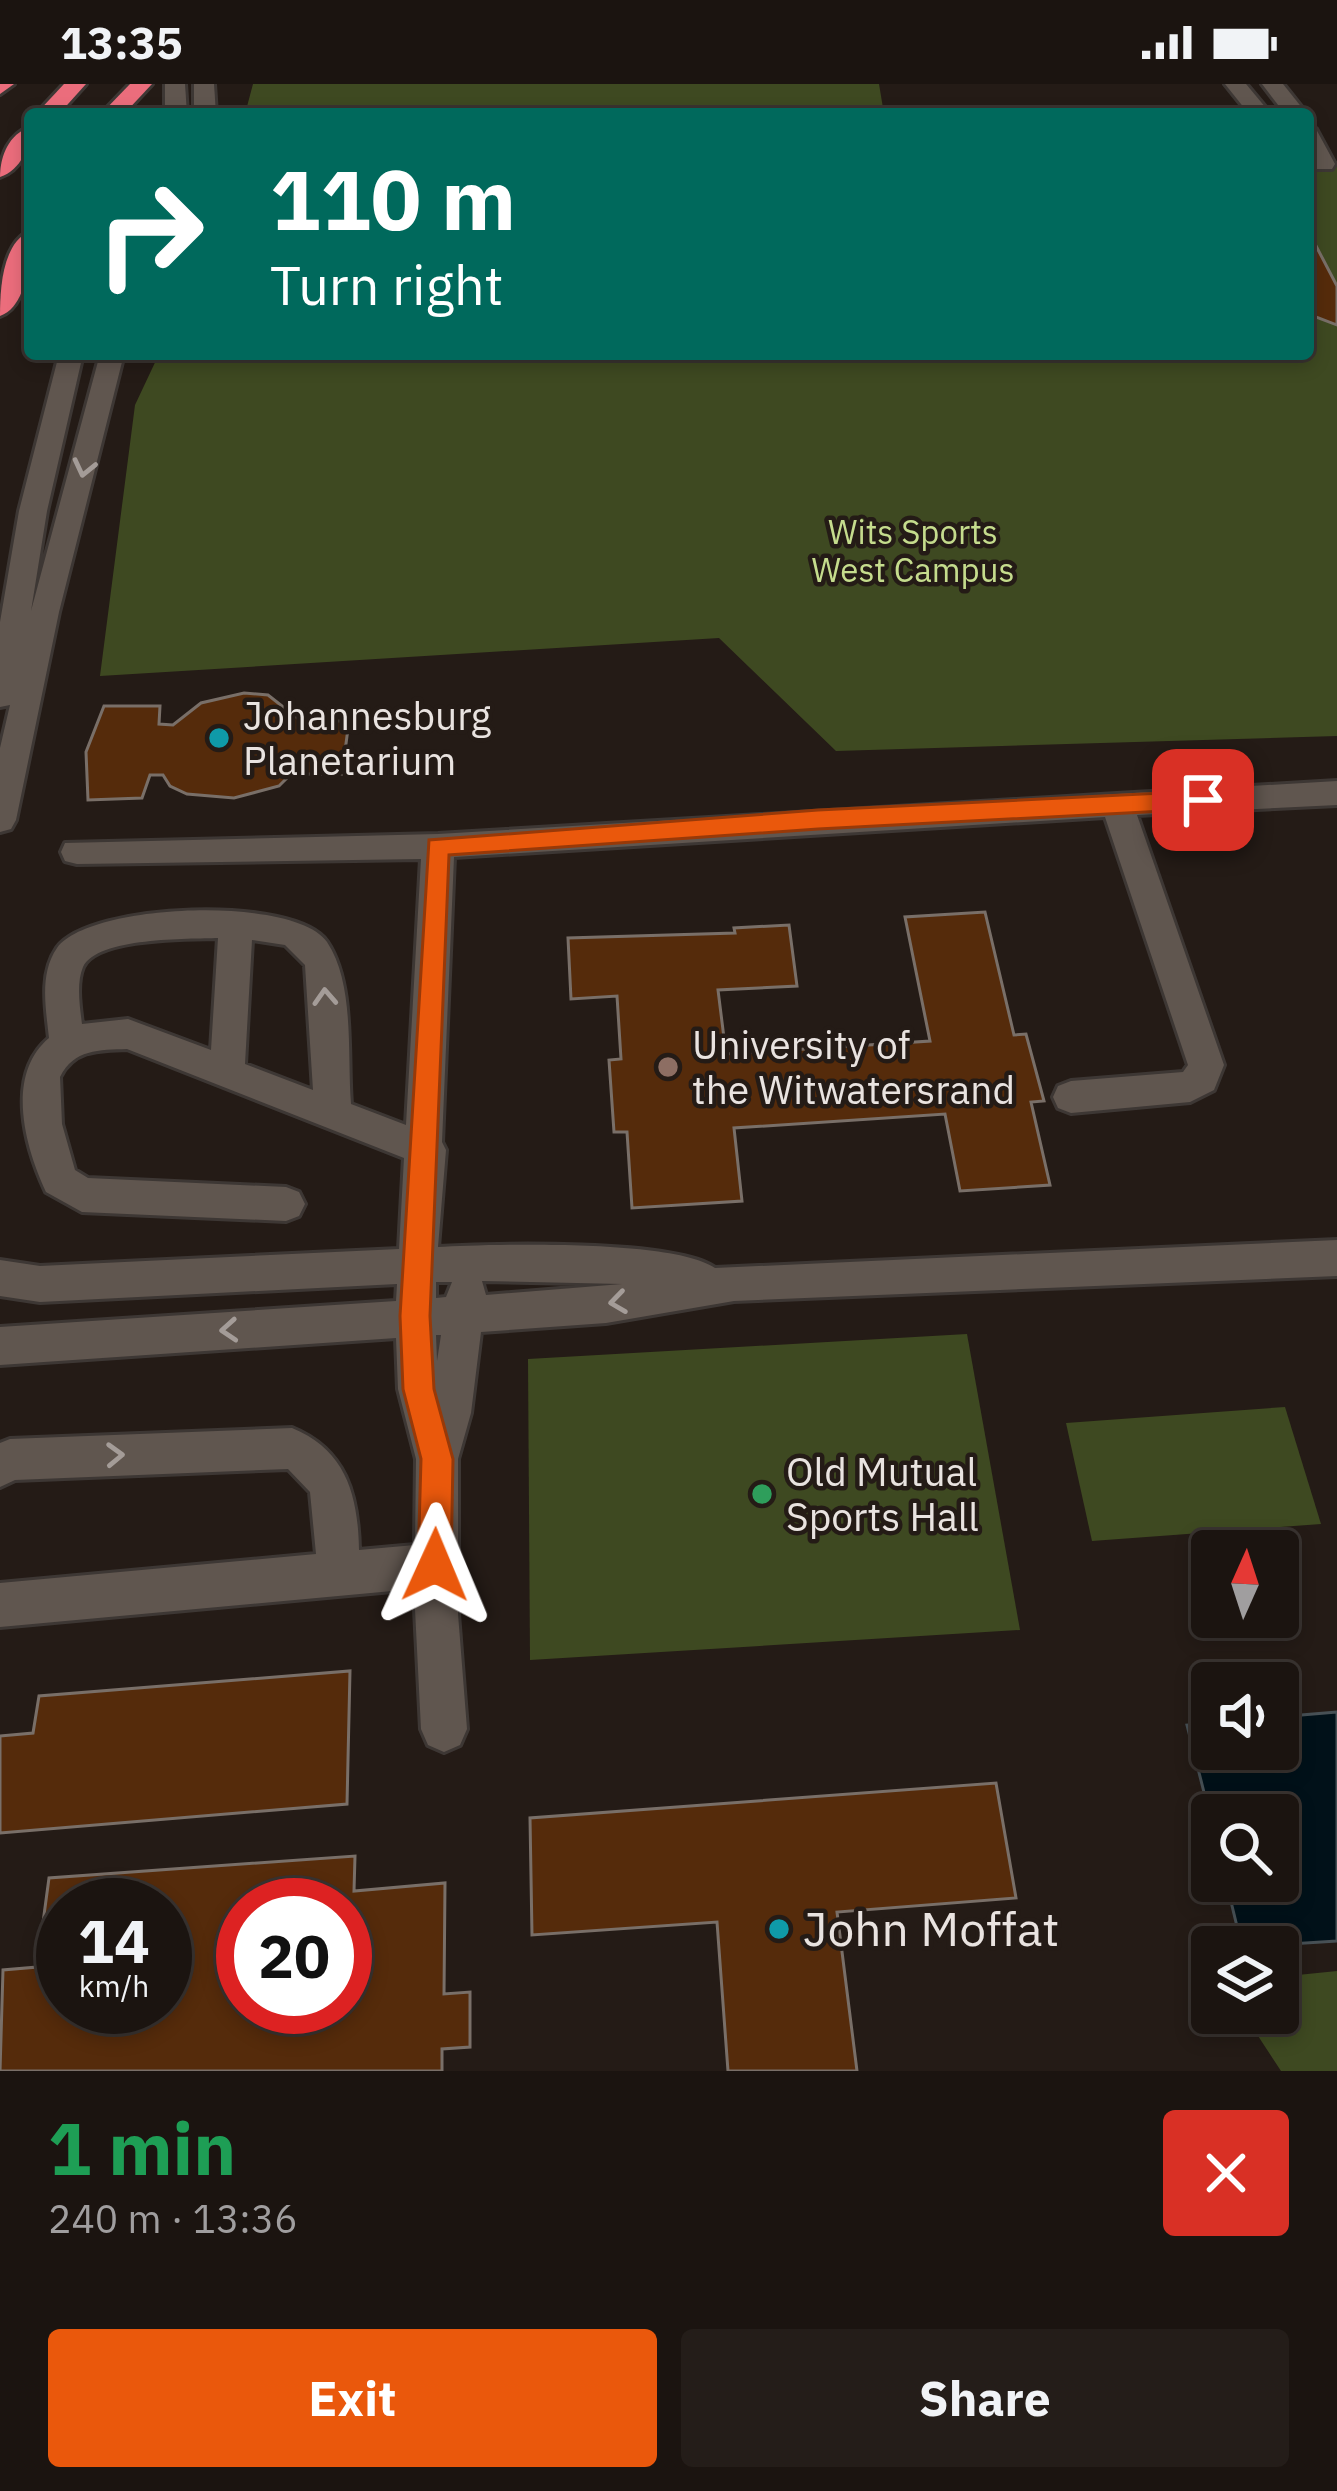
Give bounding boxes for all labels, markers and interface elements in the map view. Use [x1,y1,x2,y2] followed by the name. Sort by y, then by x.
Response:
[60,13,183,71] text: 13:35
[270,144,516,253] text: 110 m
[72,156,228,312] icon: right
[270,250,504,320] text: Turn right
[73,457,98,477] one-way arrow
[811,510,1015,591] park label: Wits Sports West Campus
[243,690,492,786] place label: Johannesburg Planetarium
[206,725,232,751] marker: Johannesburg Planetarium
[1152,749,1254,851] pin
[1170,767,1236,833] icon: arrive
[312,987,338,1006] one-way arrow
[692,1019,1015,1115] place label: University of the Witwatersrand
[655,1054,681,1080] marker: University of the Witwatersrand
[609,1288,628,1314] one-way arrow
[219,1317,238,1343] one-way arrow
[106,1442,125,1468] one-way arrow
[786,1446,979,1542] place label: Old Mutual Sports Hall
[749,1481,775,1507] marker: Old Mutual Sports Hall
[372,1502,498,1628] position arrow
[1191,1530,1299,1638] north arrow
[1191,1530,1299,2034] map controls
[1191,1662,1299,1770] button: sound
[1191,1794,1299,1902] button: search
[216,1878,372,2034] speed limit sign: 20
[803,1897,1059,1959] place label: John Moffat
[78,1901,150,1980] text: 14
[766,1916,792,1942] marker: John Moffat
[1191,1926,1299,2034] button: layers
[79,1966,149,2005] text: km/h
[48,2101,236,2195] text: 1 min
[1163,2110,1289,2236] button: close
[48,2193,298,2244] text: 240 m · 13:36
[48,2329,657,2467] button: Exit
[681,2329,1289,2467] button: Share

